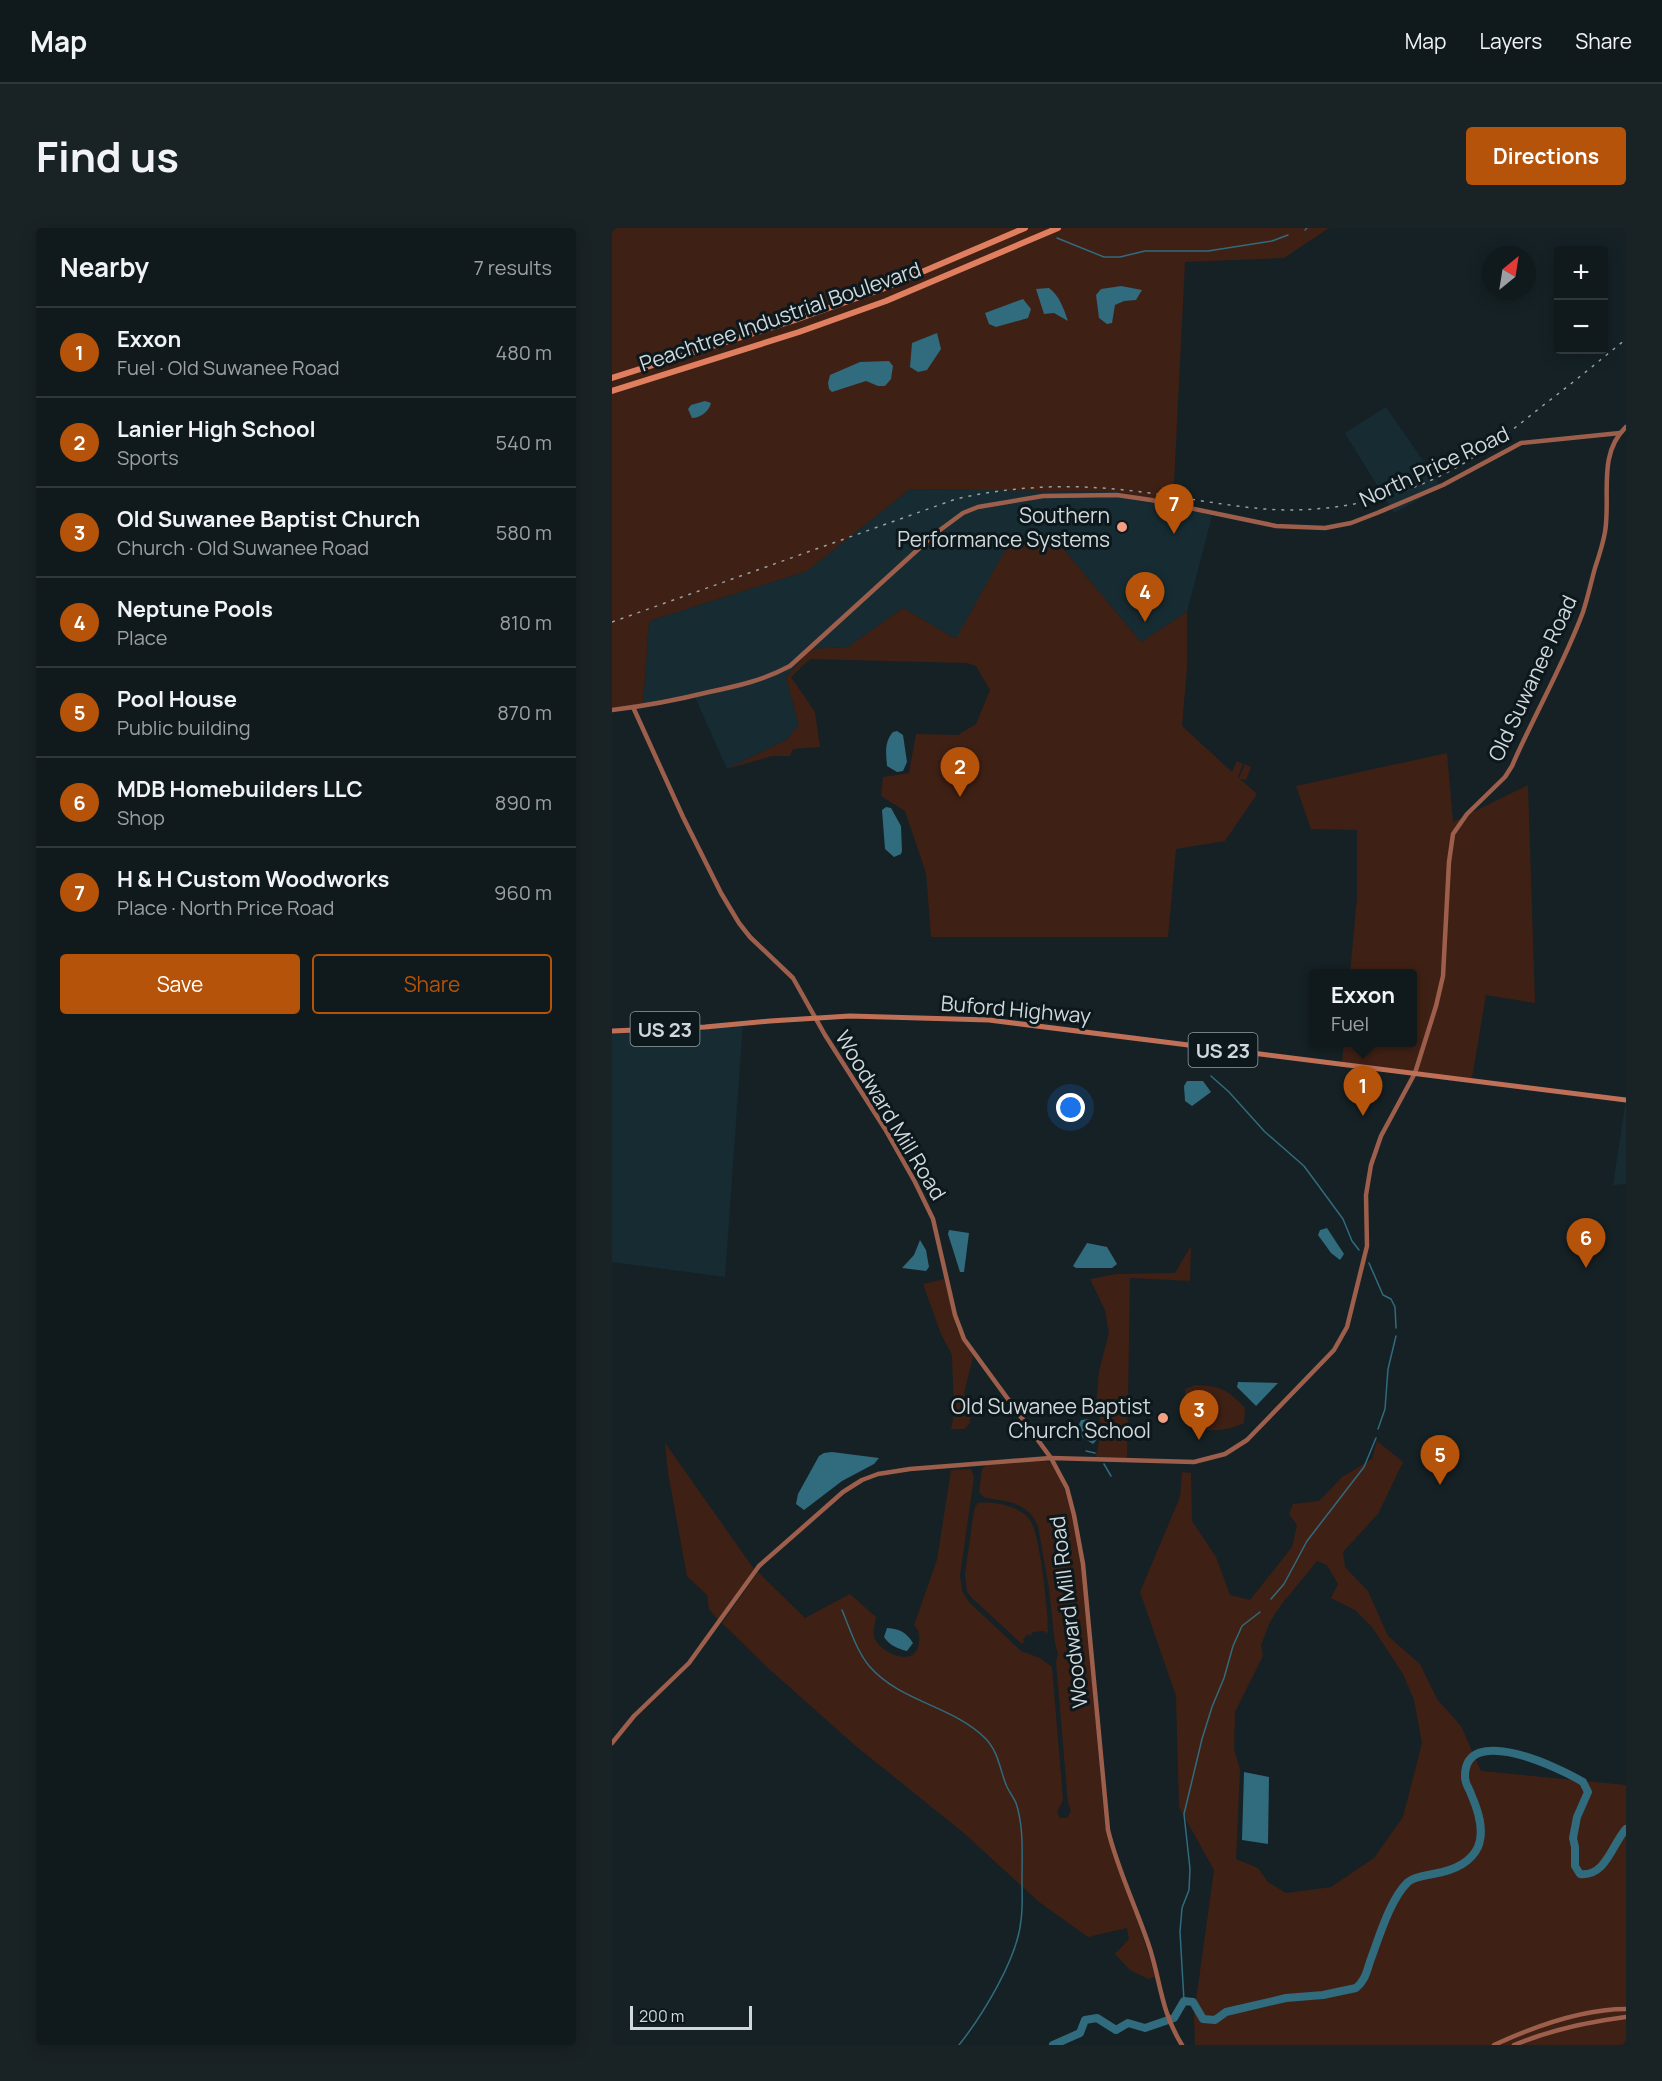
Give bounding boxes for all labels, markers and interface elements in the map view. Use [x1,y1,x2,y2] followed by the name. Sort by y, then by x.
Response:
[30,22,87,60] text: Map
[1405,27,1446,55] text: Map
[1479,27,1542,55] text: Layers
[1575,27,1632,55] text: Share
[36,127,179,185] text: Find us
[1466,127,1626,185] button: Directions
[1482,246,1536,300] north arrow
[1554,246,1608,354] map controls
[1554,246,1608,300] button: +
[60,249,149,285] text: Nearby
[474,254,552,281] text: 7 results
[636,255,924,377] street label: Peachtree Industrial Boulevard
[1554,300,1608,354] button: −
[117,324,181,354] text: Exxon
[75,339,84,366] text: 1
[495,339,552,366] text: 480 m
[117,354,340,381] text: Fuel · Old Suwanee Road
[117,414,316,444] text: Lanier High School
[1355,419,1513,513] street label: North Price Road
[74,429,85,456] text: 2
[496,429,552,456] text: 540 m
[117,444,179,471] text: Sports
[1154,484,1194,534] pin: 7
[897,501,1110,553] place label: Southern Performance Systems
[117,504,420,534] text: Old Suwanee Baptist Church
[74,519,85,546] text: 3
[496,519,552,546] text: 580 m
[1115,520,1129,534] marker: Southern Performance Systems
[117,534,369,561] text: Church · Old Suwanee Road
[1126,572,1164,622] pin: 4
[1481,590,1583,766] street label: Old Suwanee Road
[117,594,273,624] text: Neptune Pools
[73,609,86,636] text: 4
[499,609,552,636] text: 810 m
[117,624,167,651] text: Place
[117,684,237,714] text: Pool House
[74,699,85,726] text: 5
[497,699,552,726] text: 870 m
[117,714,251,741] text: Public building
[940,748,980,797] pin: 2
[117,774,363,804] text: MDB Homebuilders LLC
[73,789,86,816] text: 6
[495,789,552,816] text: 890 m
[117,804,165,831] text: Shop
[117,864,389,894] text: H & H Custom Woodworks
[74,879,85,906] text: 7
[494,879,552,906] text: 960 m
[117,894,334,921] text: Place · North Price Road
[60,954,300,1014] button: Save
[312,954,552,1014] button: Share
[1309,969,1417,1047] popup
[1331,980,1395,1010] text: Exxon
[940,988,1092,1030] street label: Buford Highway
[1331,1010,1369,1037] text: Fuel
[631,1012,700,1046] road number: US 23
[829,1025,953,1205] street label: Woodward Mill Road
[1188,1033,1258,1067] road number: US 23
[1344,1066,1383,1116] pin: 1
[1056,1093,1085,1122] your location
[1566,1218,1606,1268] pin: 6
[1180,1390,1218,1440] pin: 3
[951,1392,1151,1444] place label: Old Suwanee Baptist Church School
[1156,1411,1170,1425] marker: Old Suwanee Baptist Church School
[1420,1436,1460,1485] pin: 5
[1042,1514,1094,1710] street label: Woodward Mill Road
[630,2003,752,2030] scale bar
[639,2005,684,2027] text: 200 m

